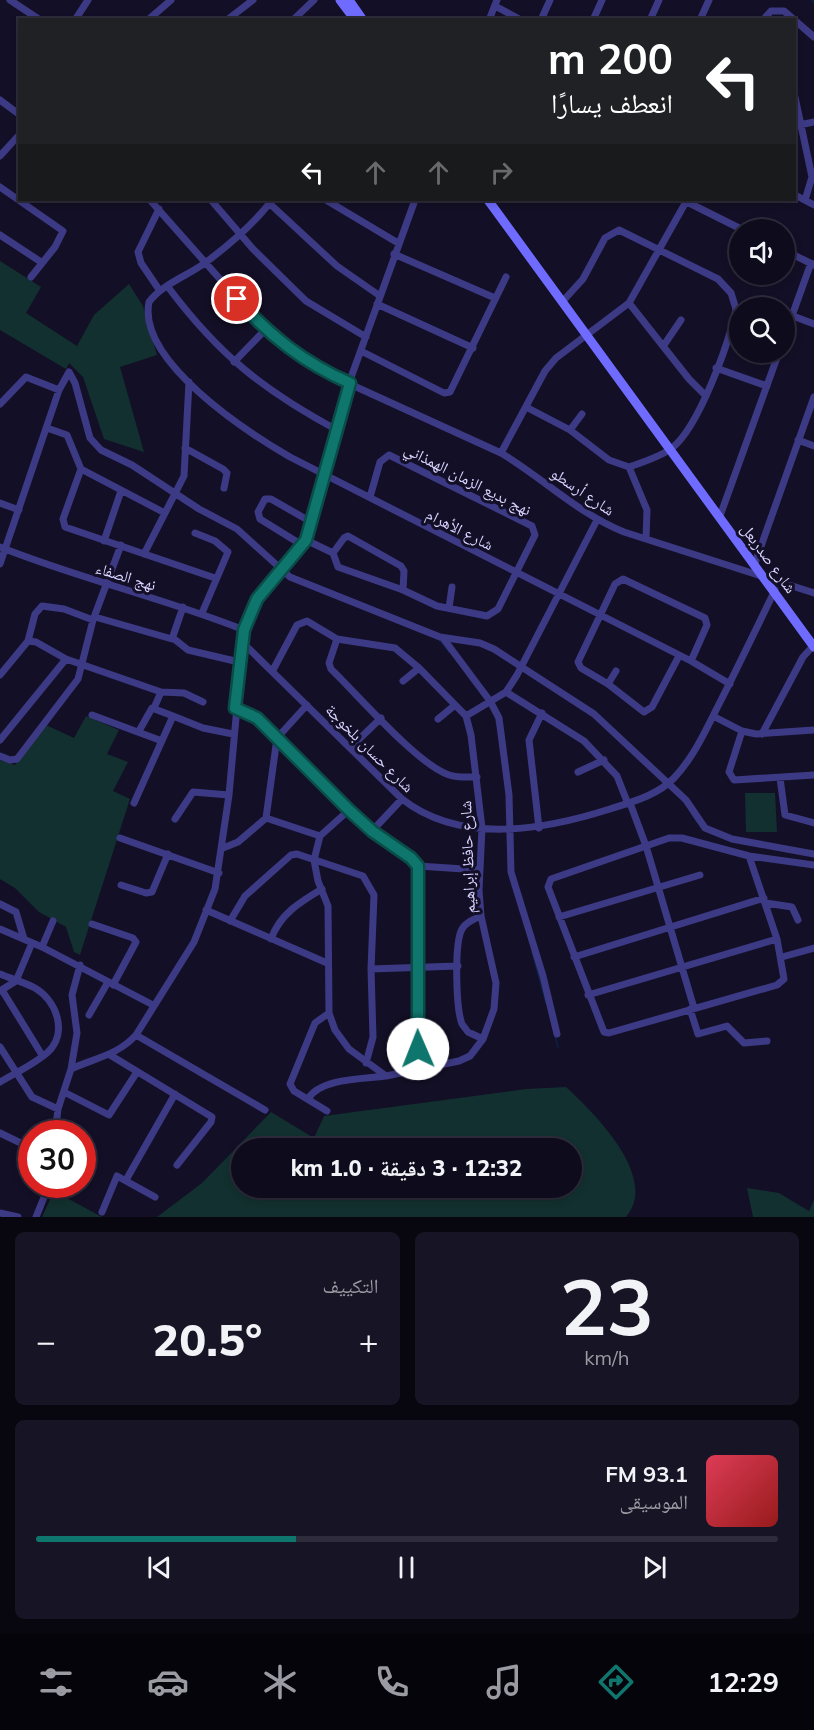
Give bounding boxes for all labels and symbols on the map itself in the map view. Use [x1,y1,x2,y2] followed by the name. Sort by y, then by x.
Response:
[211,273,262,324] pin
[400,438,535,522] street label: نهج بديع الزمان الهمذاني
[547,462,619,520] street label: شارع أرسطو
[423,504,497,555] street label: شارع الأهرام
[736,519,801,597] street label: شارع صدربعل
[93,557,159,596] street label: نهج الصفاء
[321,700,418,797] street label: شارع حسان بلخوجة
[455,800,480,914] street label: شارع حافظ إبراهيم
[386,1017,450,1081] position arrow
[18,1120,96,1198] speed limit sign: 30

